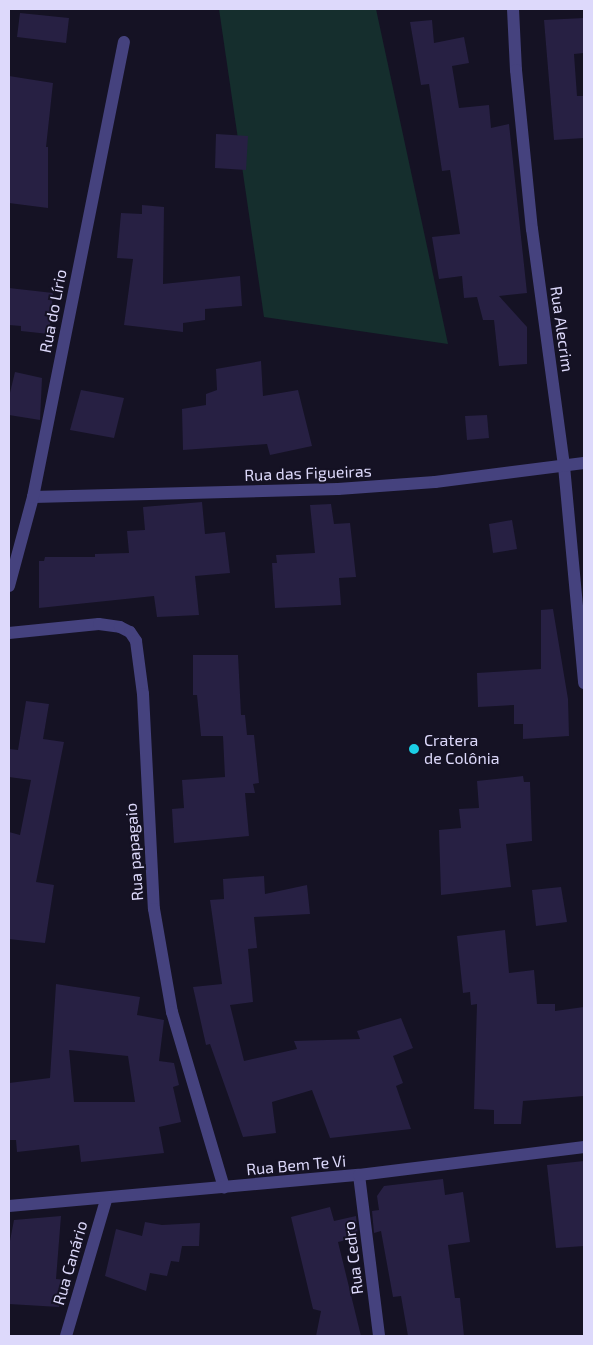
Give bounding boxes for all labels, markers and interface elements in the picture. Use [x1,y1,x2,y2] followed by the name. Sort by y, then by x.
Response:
[35,268,71,354] street label: Rua do Lírio
[546,285,578,373] street label: Rua Alecrim
[244,461,372,485] street label: Rua das Figueiras
[424,730,499,768] place label: Cratera de Colônia
[408,743,420,755] marker: Cratera de Colônia
[121,802,147,902] street label: Rua papagaio
[245,1151,347,1179] street label: Rua Bem Te Vi
[49,1219,91,1307] street label: Rua Canário
[339,1220,367,1296] street label: Rua Cedro

